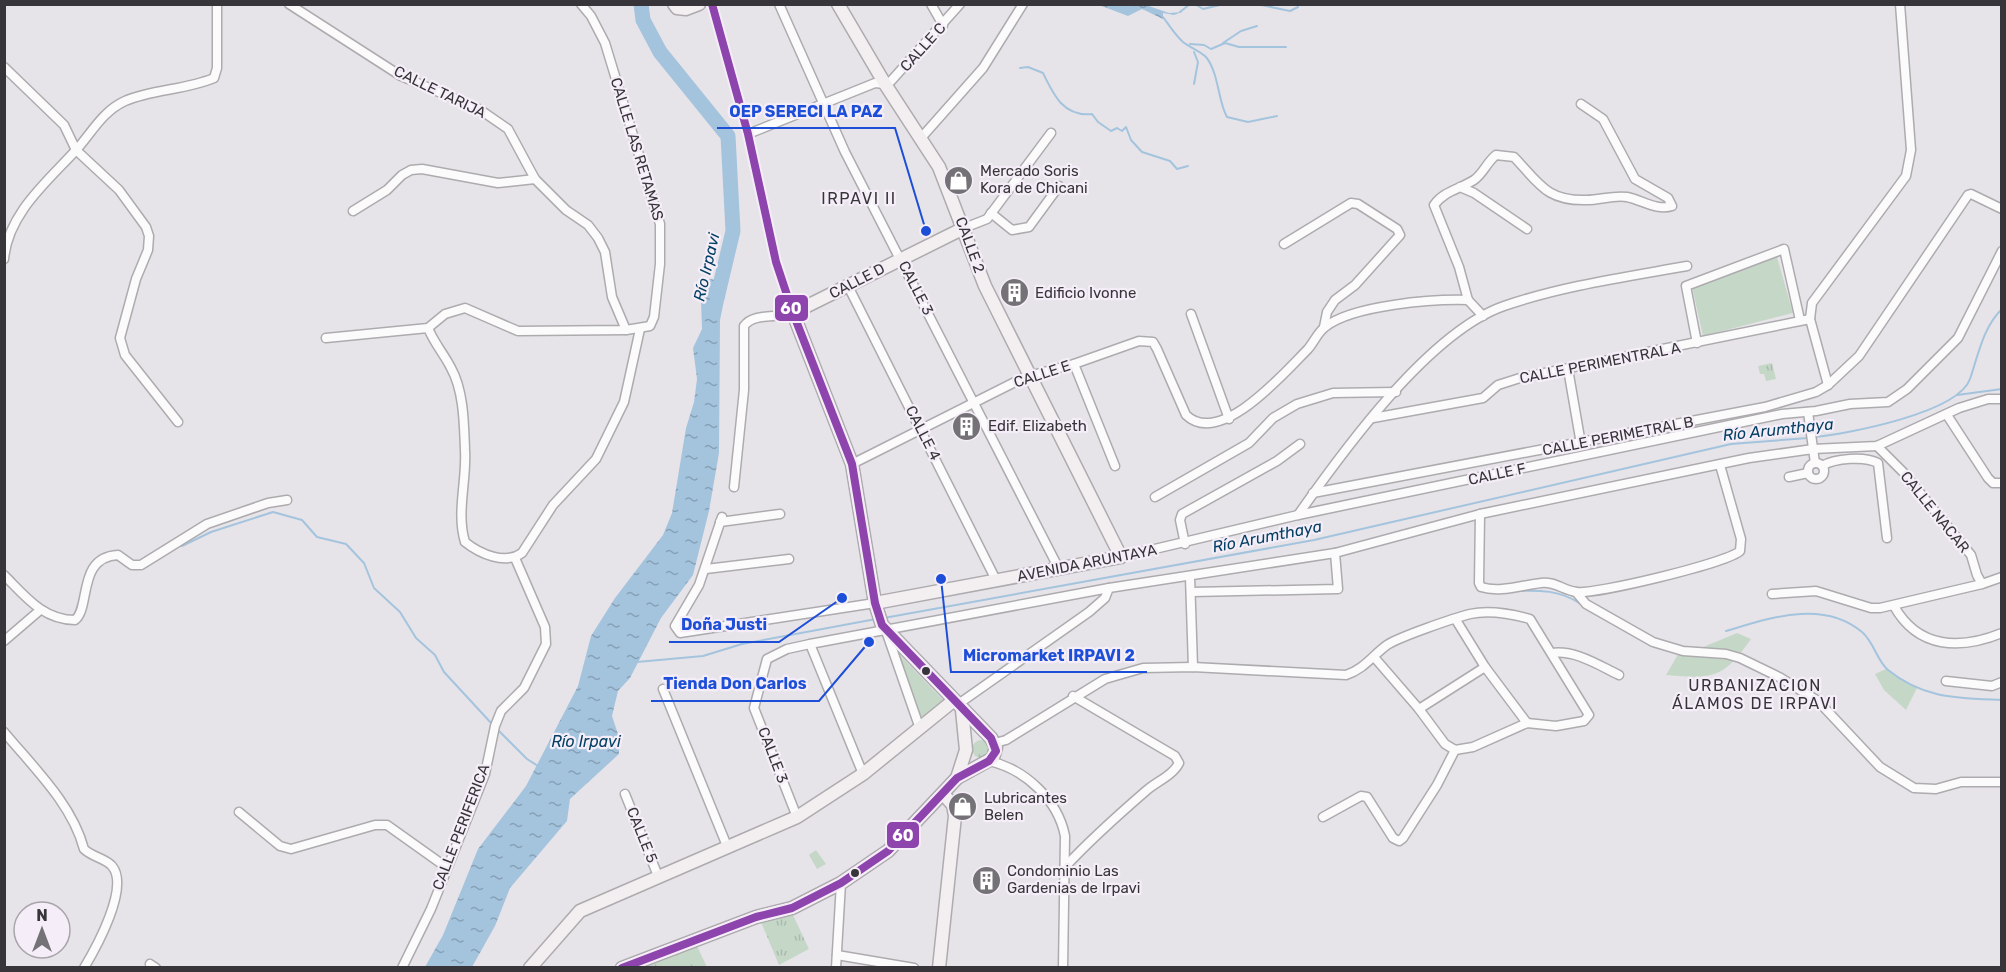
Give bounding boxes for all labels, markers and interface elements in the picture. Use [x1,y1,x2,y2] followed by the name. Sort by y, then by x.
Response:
[896,19,950,75] street label: CALLE C
[391,62,489,122] street label: CALLE TARIJA
[607,75,667,223] street label: CALLE LAS RETAMAS
[717,94,895,128] callout: OEP SERECI LA PAZ
[729,102,883,121] text: OEP SERECI LA PAZ
[980,162,1088,197] place label: Mercado Soris Kora de Chicani
[943,164,975,196] shop icon: Mercado Soris Kora de Chicani
[821,189,897,208] district label: IRPAVI II
[952,214,989,276] street label: CALLE 2
[689,230,724,303] water label: Río Irpavi
[895,258,937,318] street label: CALLE 3
[826,259,888,303] street label: CALLE D
[998,277,1030,309] building icon: Edificio Ivonne
[1035,284,1136,302] place label: Edificio Ivonne
[774,294,809,322] line badge: 60
[780,299,802,318] text: 60
[1518,339,1682,387] street label: CALLE PERIMENTRAL A
[1011,356,1073,392] street label: CALLE E
[902,403,944,463] street label: CALLE 4
[951,410,983,442] building icon: Edif. Elizabeth
[1541,413,1695,459] street label: CALLE PERIMETRAL B
[1722,414,1834,445] water label: Río Arumthaya
[988,417,1087,435] place label: Edif. Elizabeth
[1467,459,1528,489] street label: CALLE F
[1897,468,1973,557] street label: CALLE NACAR
[1211,517,1324,556] water label: Río Arumthaya
[1016,541,1158,585] street label: AVENIDA ARUNTAYA
[669,608,779,642] callout: Doña Justi
[681,615,767,634] text: Doña Justi
[951,638,1147,672] callout: Micromarket IRPAVI 2
[963,646,1135,665] text: Micromarket IRPAVI 2
[920,665,932,677] unlabelled marker
[651,667,819,701] callout: Tienda Don Carlos
[663,674,807,693] text: Tienda Don Carlos
[1672,676,1838,713] district label: URBANIZACION ÁLAMOS DE IRPAVI
[754,724,792,786] street label: CALLE 3
[551,732,622,751] water label: Río Irpavi
[429,761,493,893] street label: CALLE PERIFERICA
[984,789,1067,824] place label: Lubricantes Belen
[947,791,979,823] shop icon: Lubricantes Belen
[623,805,661,866] street label: CALLE 5
[886,821,920,849] line badge: 60
[892,826,914,845] text: 60
[1007,862,1141,897] place label: Condominio Las Gardenias de Irpavi
[970,864,1002,896] building icon: Condominio Las Gardenias de Irpavi
[849,867,861,879] unlabelled marker
[12,900,72,960] north arrow
[36,906,48,925] text: N

